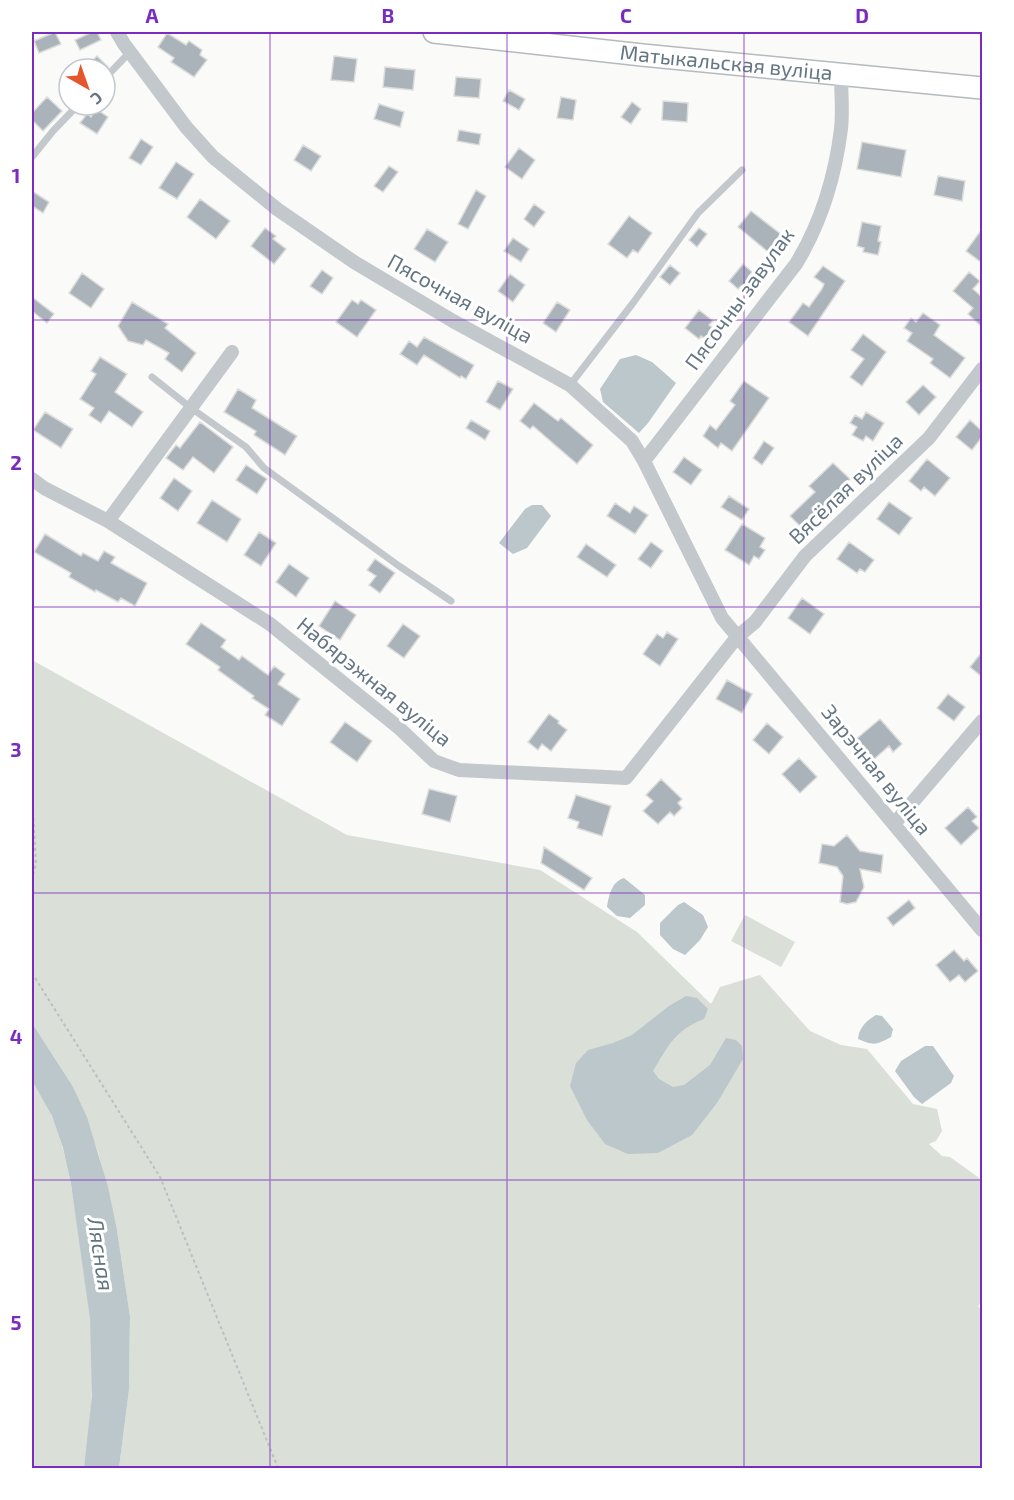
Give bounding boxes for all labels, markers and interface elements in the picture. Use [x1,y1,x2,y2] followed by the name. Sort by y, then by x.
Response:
[145,3,159,27] text: A
[382,3,394,27] text: B
[620,3,632,27] text: C
[855,3,869,27] text: D
[619,39,834,84] street label: Матыкальская вуліца
[57,57,117,117] north arrow
[87,89,107,109] text: С
[12,163,20,187] text: 1
[679,222,800,375] street label: Пясочны завулак
[383,248,538,349] street label: Пясочная вуліца
[783,427,908,549] street label: Вясёлая вуліца
[10,450,22,474] text: 2
[292,611,457,752] street label: Набярэжная вуліца
[816,699,937,840] street label: Зарэчная вуліца
[10,737,22,761] text: 3
[10,1024,23,1048] text: 4
[83,1214,121,1292] water label: Лясная
[10,1310,22,1334] text: 5

